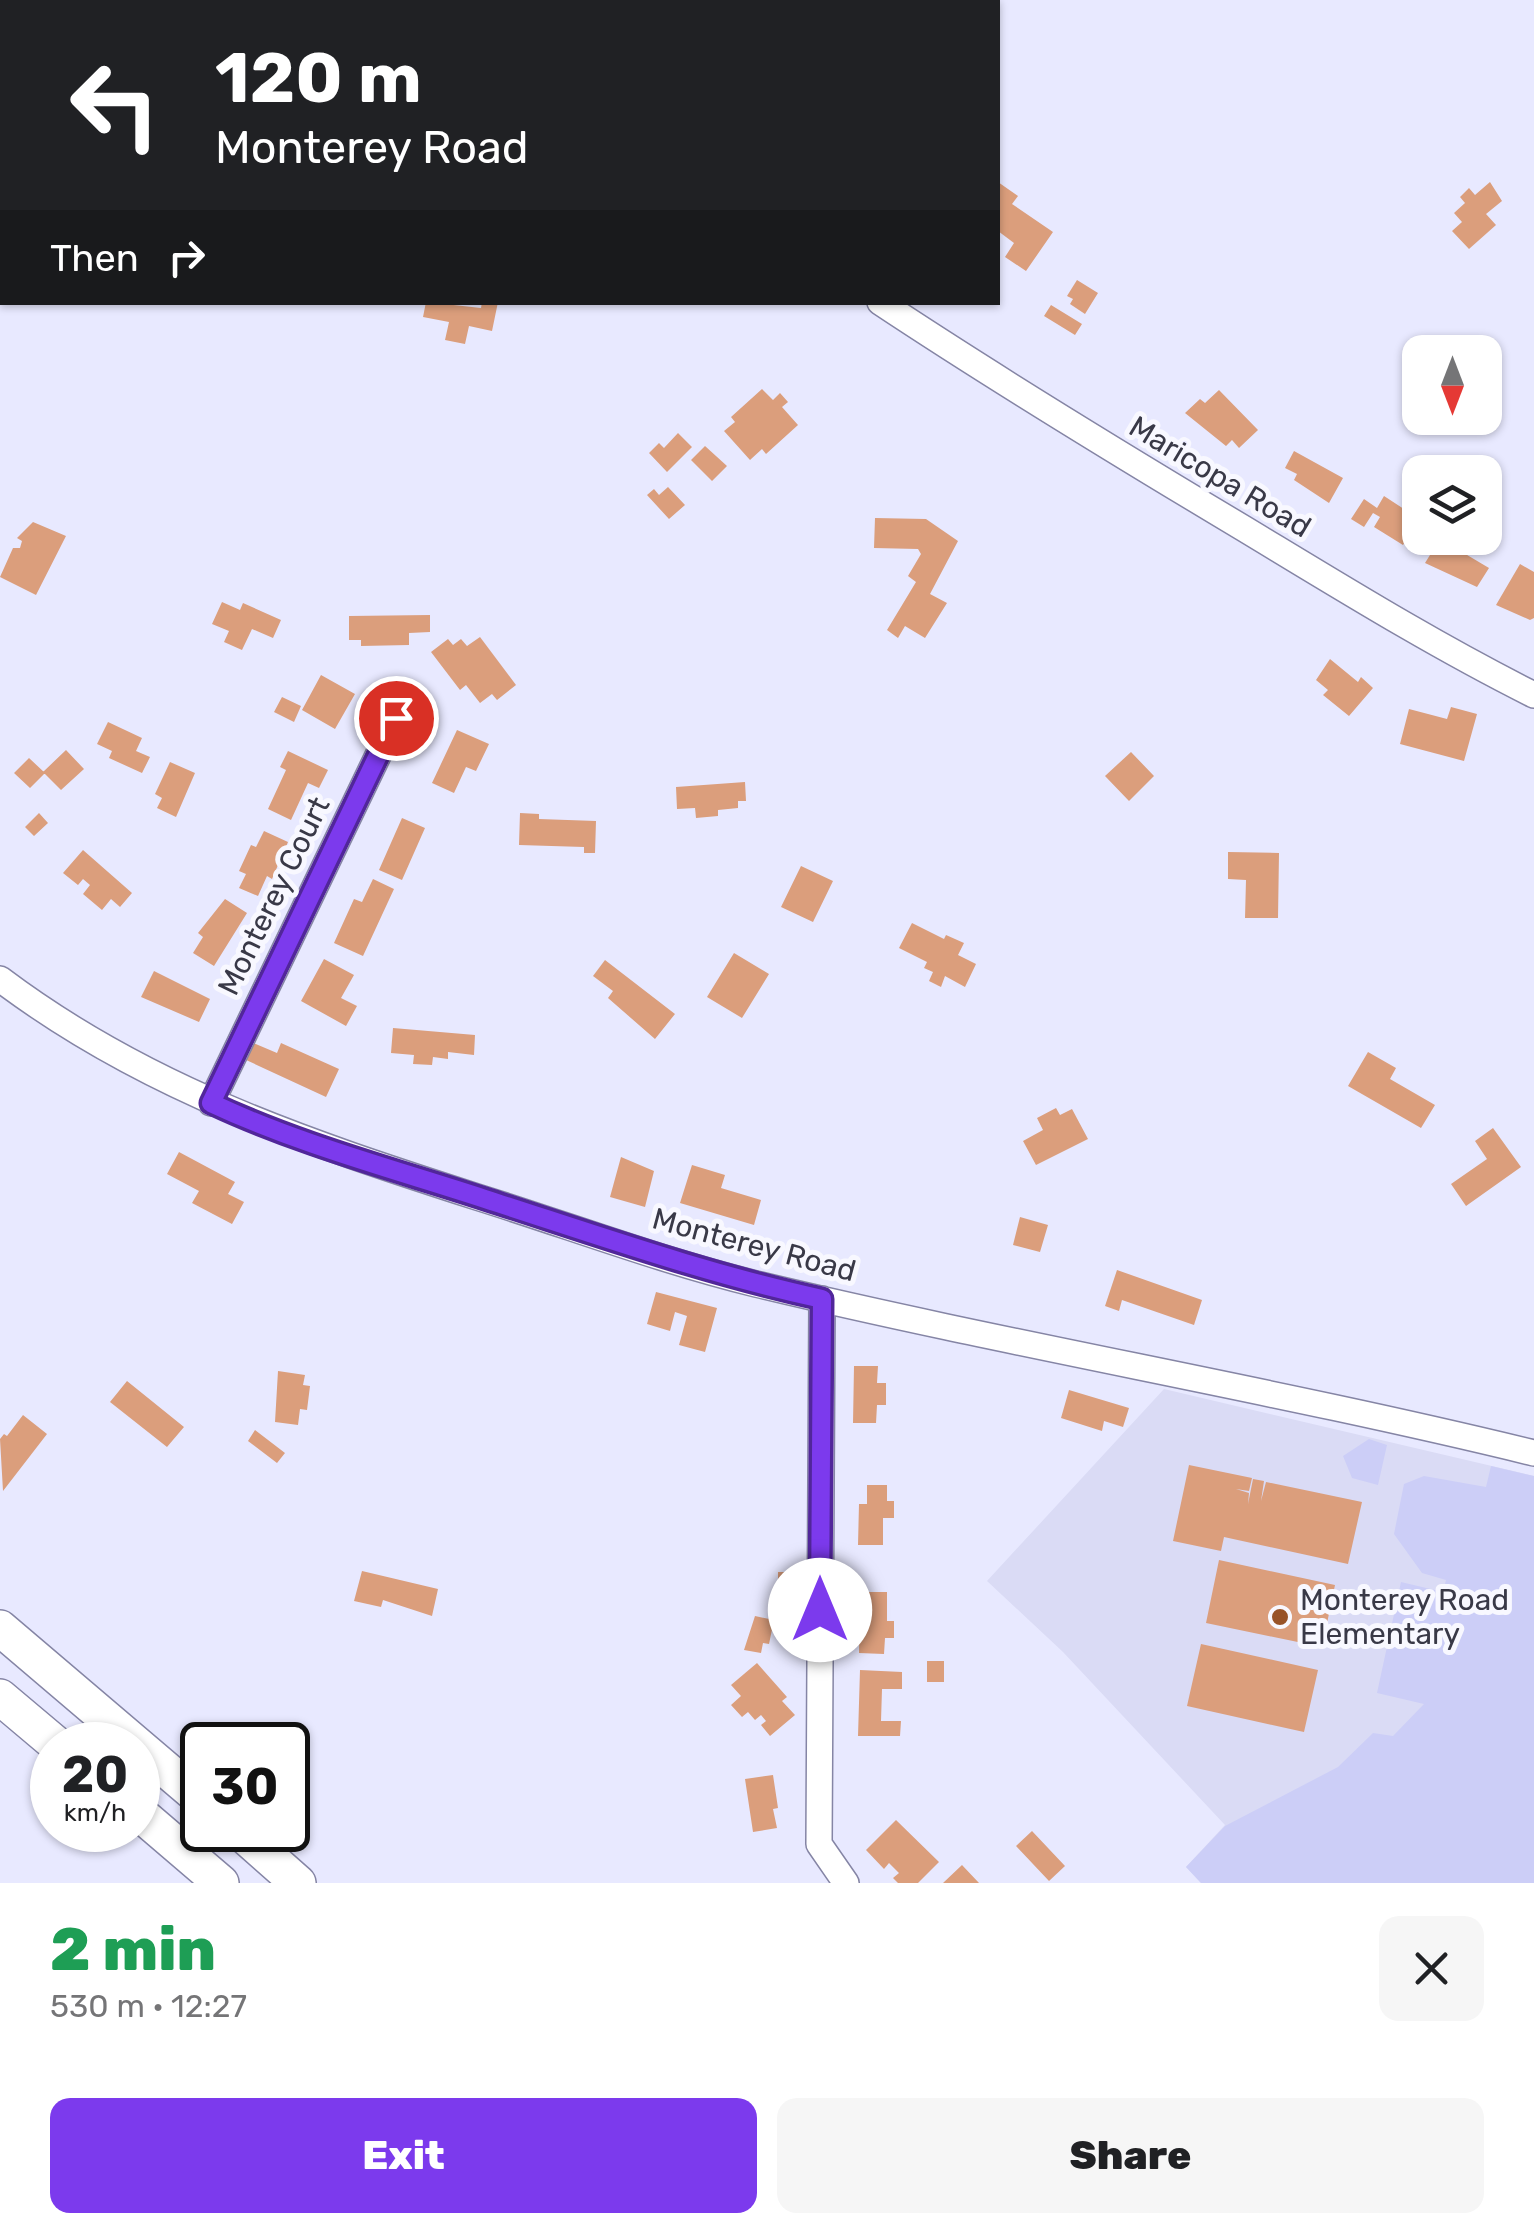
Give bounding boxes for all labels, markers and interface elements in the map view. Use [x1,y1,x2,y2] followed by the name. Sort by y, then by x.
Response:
[215,37,422,120] text: 120 m
[50,40,180,170] icon: left
[215,121,529,174] text: Monterey Road
[159,230,214,285] icon: right
[50,235,139,281] text: Then
[1402,335,1502,435] north arrow
[1402,335,1502,555] map controls
[1123,409,1317,545] street label: Maricopa Road
[1402,455,1502,555] button: layers
[354,676,439,761] pin
[369,691,424,746] icon: arrive
[210,791,338,1001] street label: Monterey Court
[648,1201,860,1289] street label: Monterey Road
[768,1558,872,1662] position arrow
[1300,1582,1509,1652] place label: Monterey Road Elementary
[1269,1606,1291,1628] marker: Monterey Road Elementary
[180,1722,310,1852] speed limit sign: 30
[62,1745,128,1805] text: 20
[64,1798,126,1827] text: km/h
[50,1914,216,1985] text: 2 min
[1379,1916,1484,2021] button: close
[50,1987,247,2025] text: 530 m · 12:27
[50,2098,757,2213] button: Exit
[777,2098,1484,2213] button: Share

